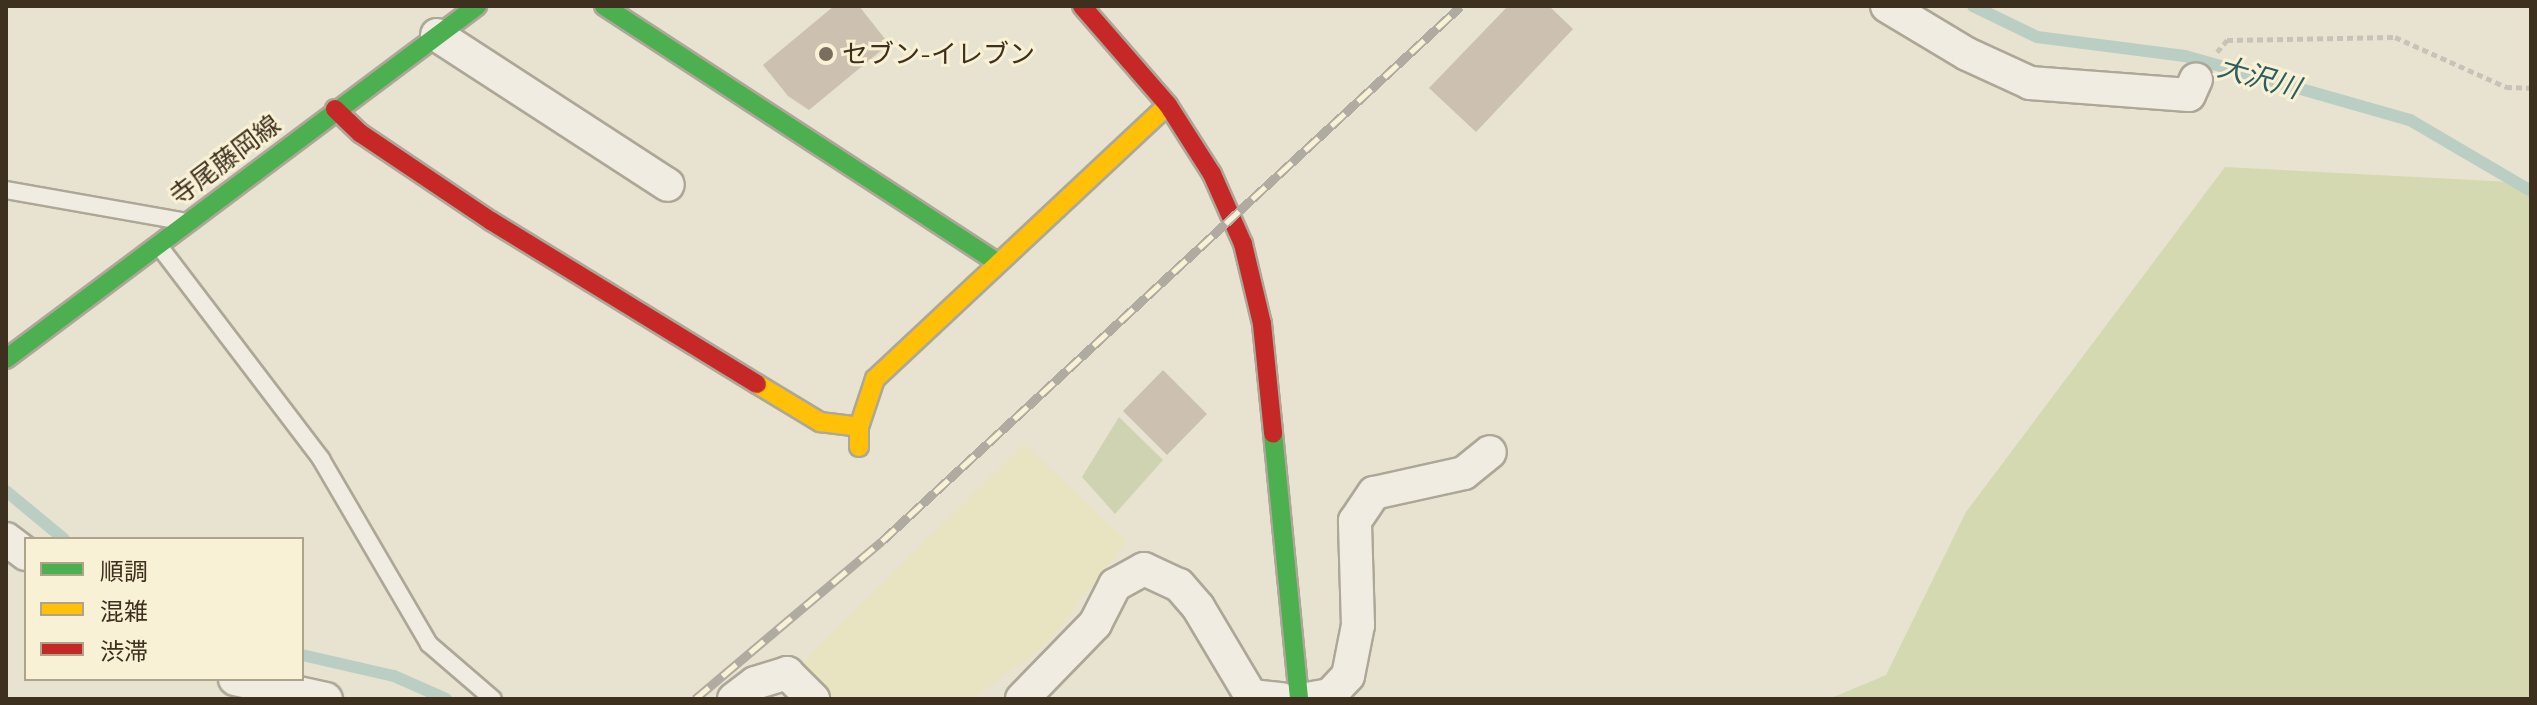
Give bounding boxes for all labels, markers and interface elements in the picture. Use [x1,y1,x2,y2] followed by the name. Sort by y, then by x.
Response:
[842,38,1035,70] place label: セブン-イレブン
[817,45,835,63] marker: セブン-イレブン
[2214,49,2304,105] water label: 大沢川
[164,108,286,212] street label: 寺尾藤岡線
[24,537,304,681] legend
[100,555,148,587] text: 順調
[100,595,148,627] text: 混雑
[100,635,148,667] text: 渋滞

